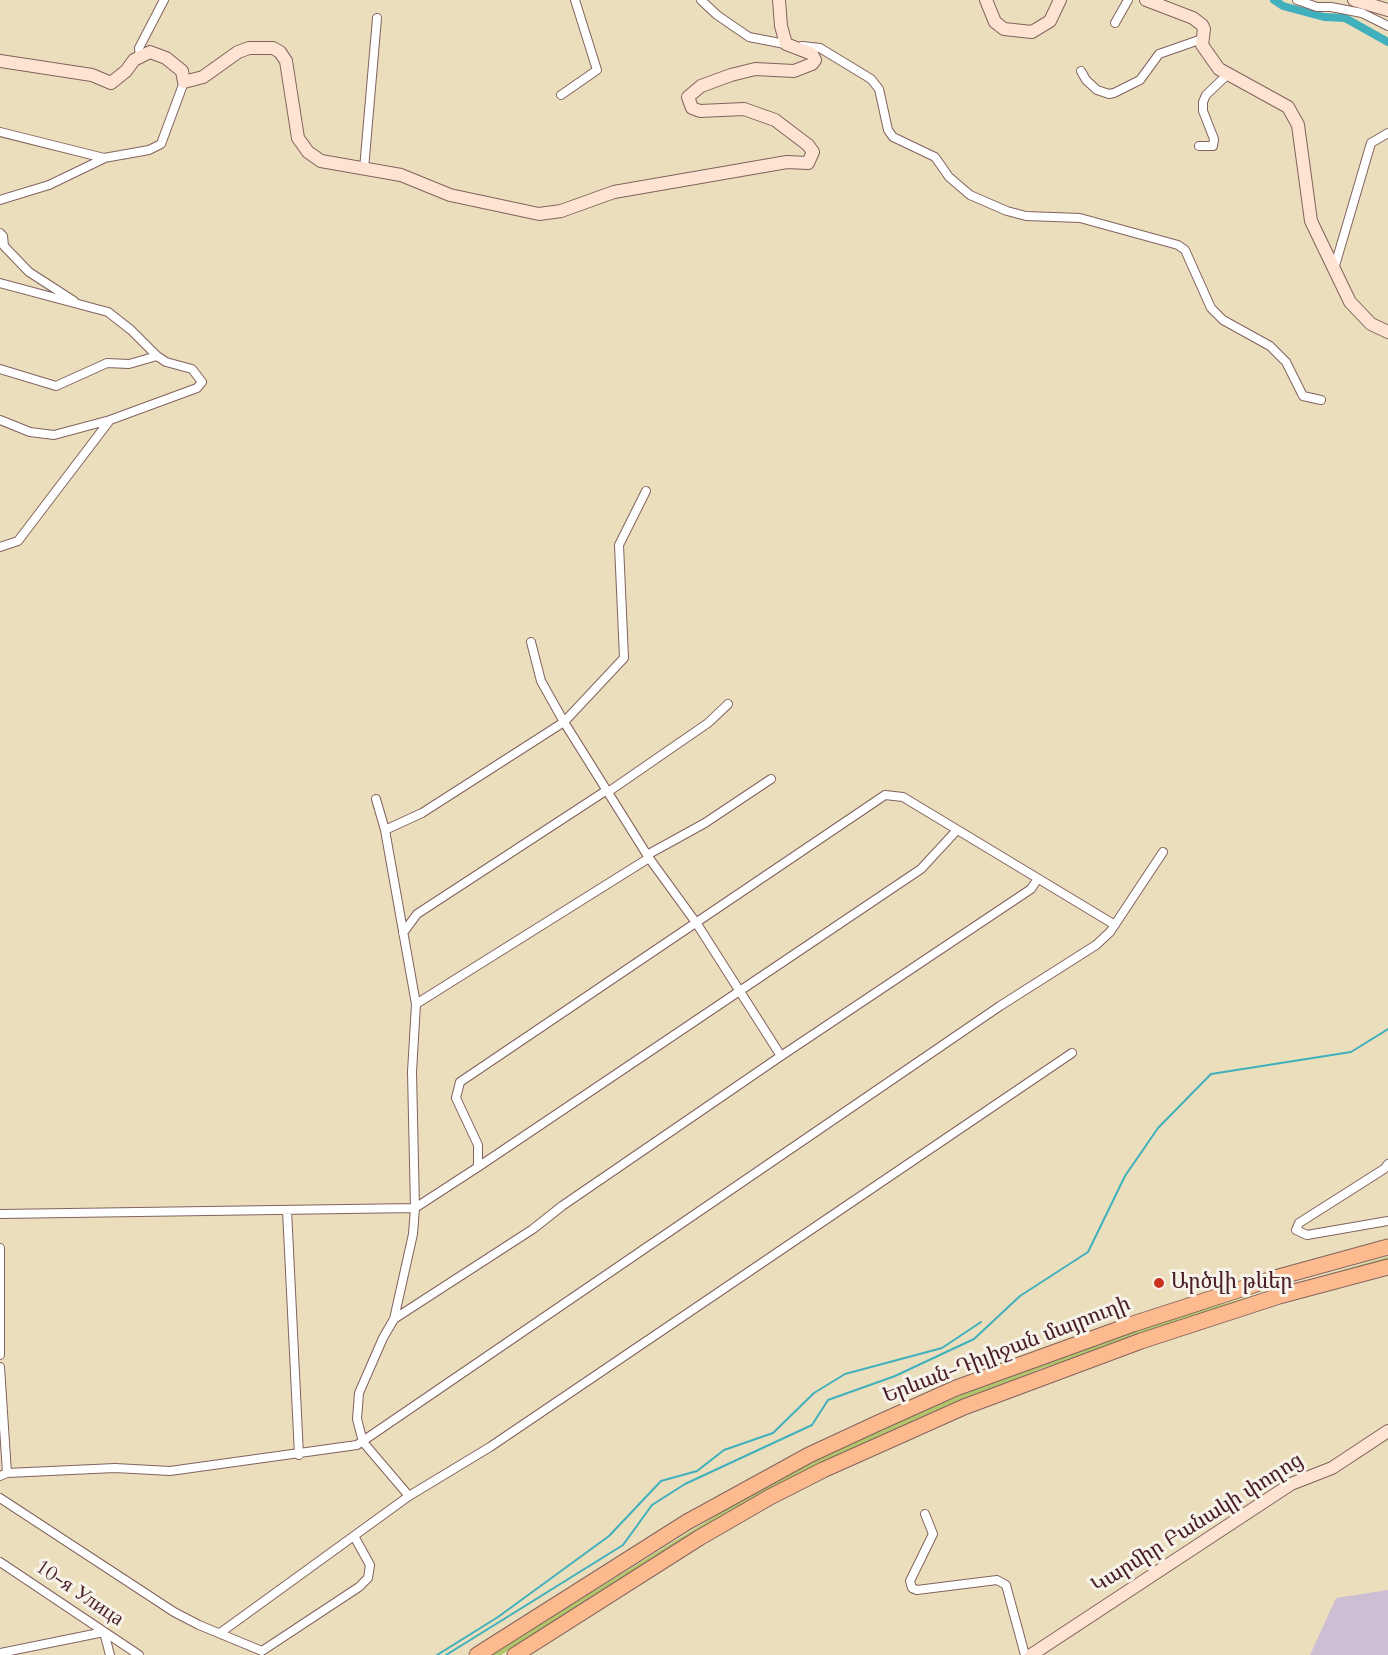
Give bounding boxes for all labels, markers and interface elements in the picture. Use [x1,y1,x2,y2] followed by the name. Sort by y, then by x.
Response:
[1171,1270,1292,1296] place label: Արծվի թևեր
[1152,1276,1166,1290] marker: Արծվի թևեր
[880,1292,1134,1410] street label: Երևան-Դիլիջան մայրուղի
[1088,1448,1308,1600] street label: Կարմիր Բանակի փողոց
[30,1555,128,1633] street label: 10-я Улица

